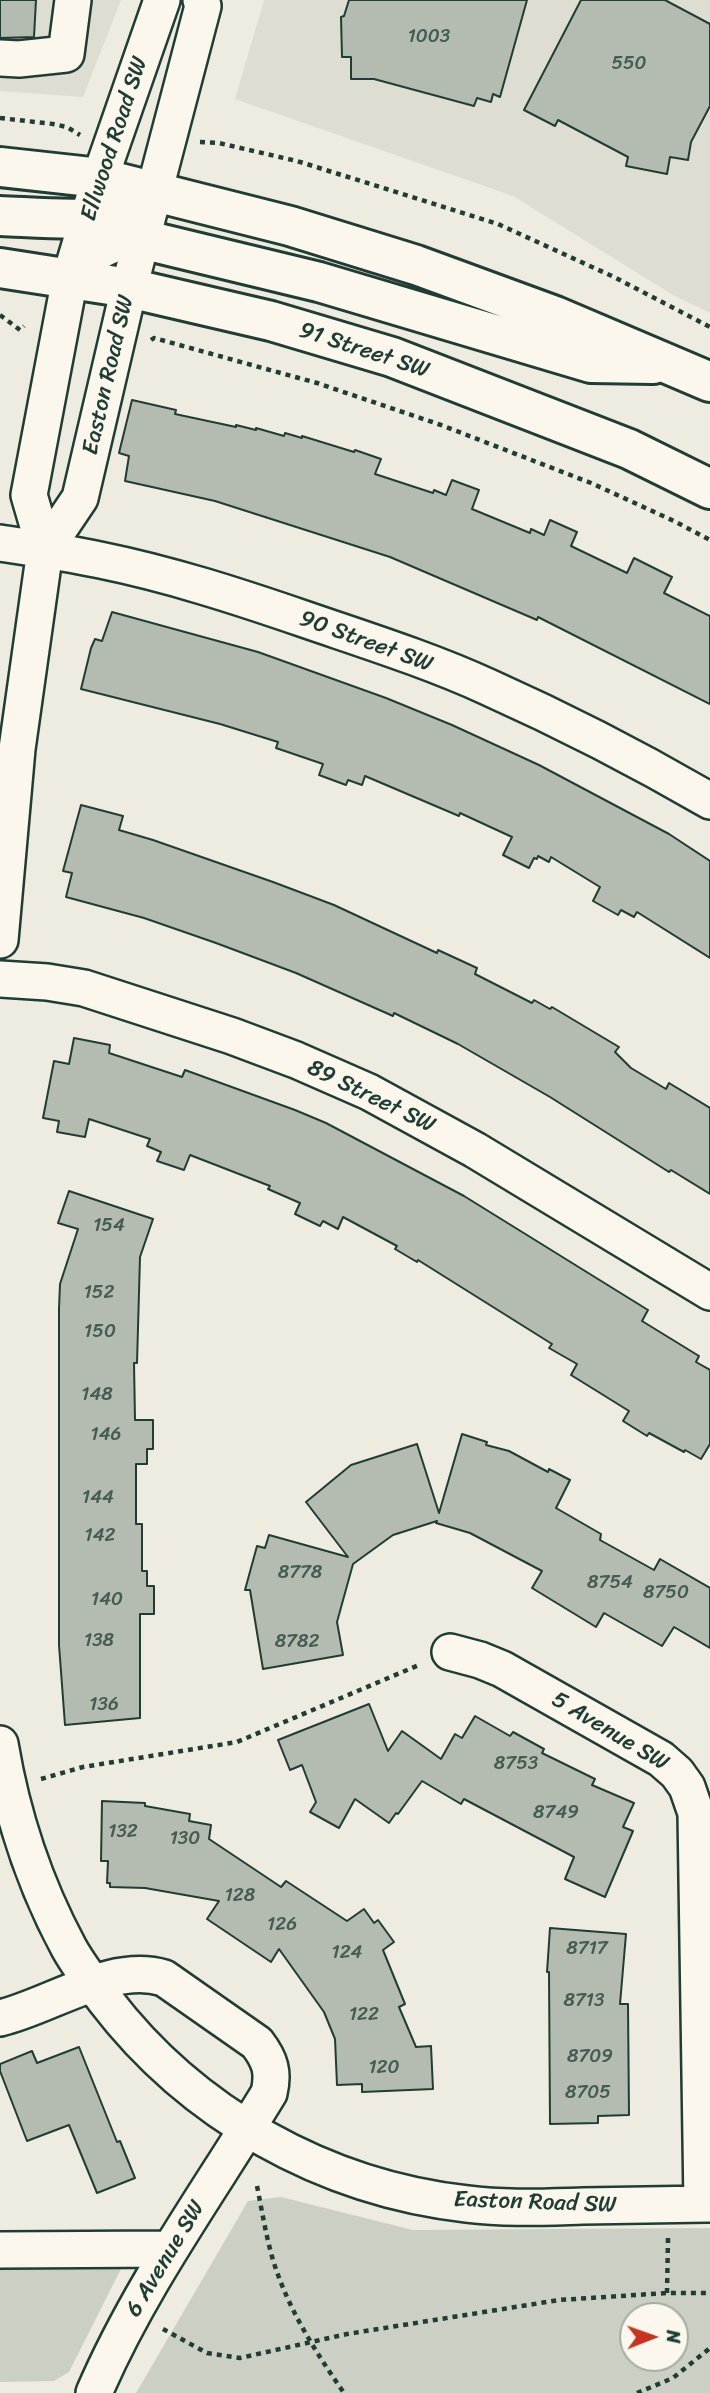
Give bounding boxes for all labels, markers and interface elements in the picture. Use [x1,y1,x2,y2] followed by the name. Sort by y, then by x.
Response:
[408,26,450,48] house number: 1003
[75,53,155,225] street label: Ellwood Road SW
[611,53,647,75] house number: 550
[77,293,141,457] street label: Easton Road SW
[295,317,433,385] street label: 91 Street SW
[296,605,436,679] street label: 90 Street SW
[302,1054,440,1140] street label: 89 Street SW
[93,1215,125,1237] house number: 154
[84,1282,114,1304] house number: 152
[84,1321,116,1343] house number: 150
[81,1384,113,1406] house number: 148
[91,1424,121,1446] house number: 146
[82,1487,114,1509] house number: 144
[85,1525,115,1547] house number: 142
[278,1562,322,1584] house number: 8778
[587,1572,633,1594] house number: 8754
[643,1582,689,1604] house number: 8750
[91,1589,123,1611] house number: 140
[84,1630,114,1652] house number: 138
[275,1631,319,1653] house number: 8782
[546,1686,674,1778] street label: 5 Avenue SW
[89,1694,119,1716] house number: 136
[494,1753,538,1775] house number: 8753
[533,1802,579,1824] house number: 8749
[108,1821,138,1843] house number: 132
[170,1828,200,1850] house number: 130
[225,1885,255,1907] house number: 128
[267,1914,297,1936] house number: 126
[566,1938,608,1960] house number: 8717
[332,1942,362,1964] house number: 124
[564,1990,604,2012] house number: 8713
[349,2004,379,2026] house number: 122
[567,2046,613,2068] house number: 8709
[368,2057,400,2079] house number: 120
[565,2082,611,2104] house number: 8705
[453,2186,617,2220] street label: Easton Road SW
[120,2196,212,2322] street label: 6 Avenue SW
[619,2302,689,2372] north arrow
[657,2330,690,2344] text: N

